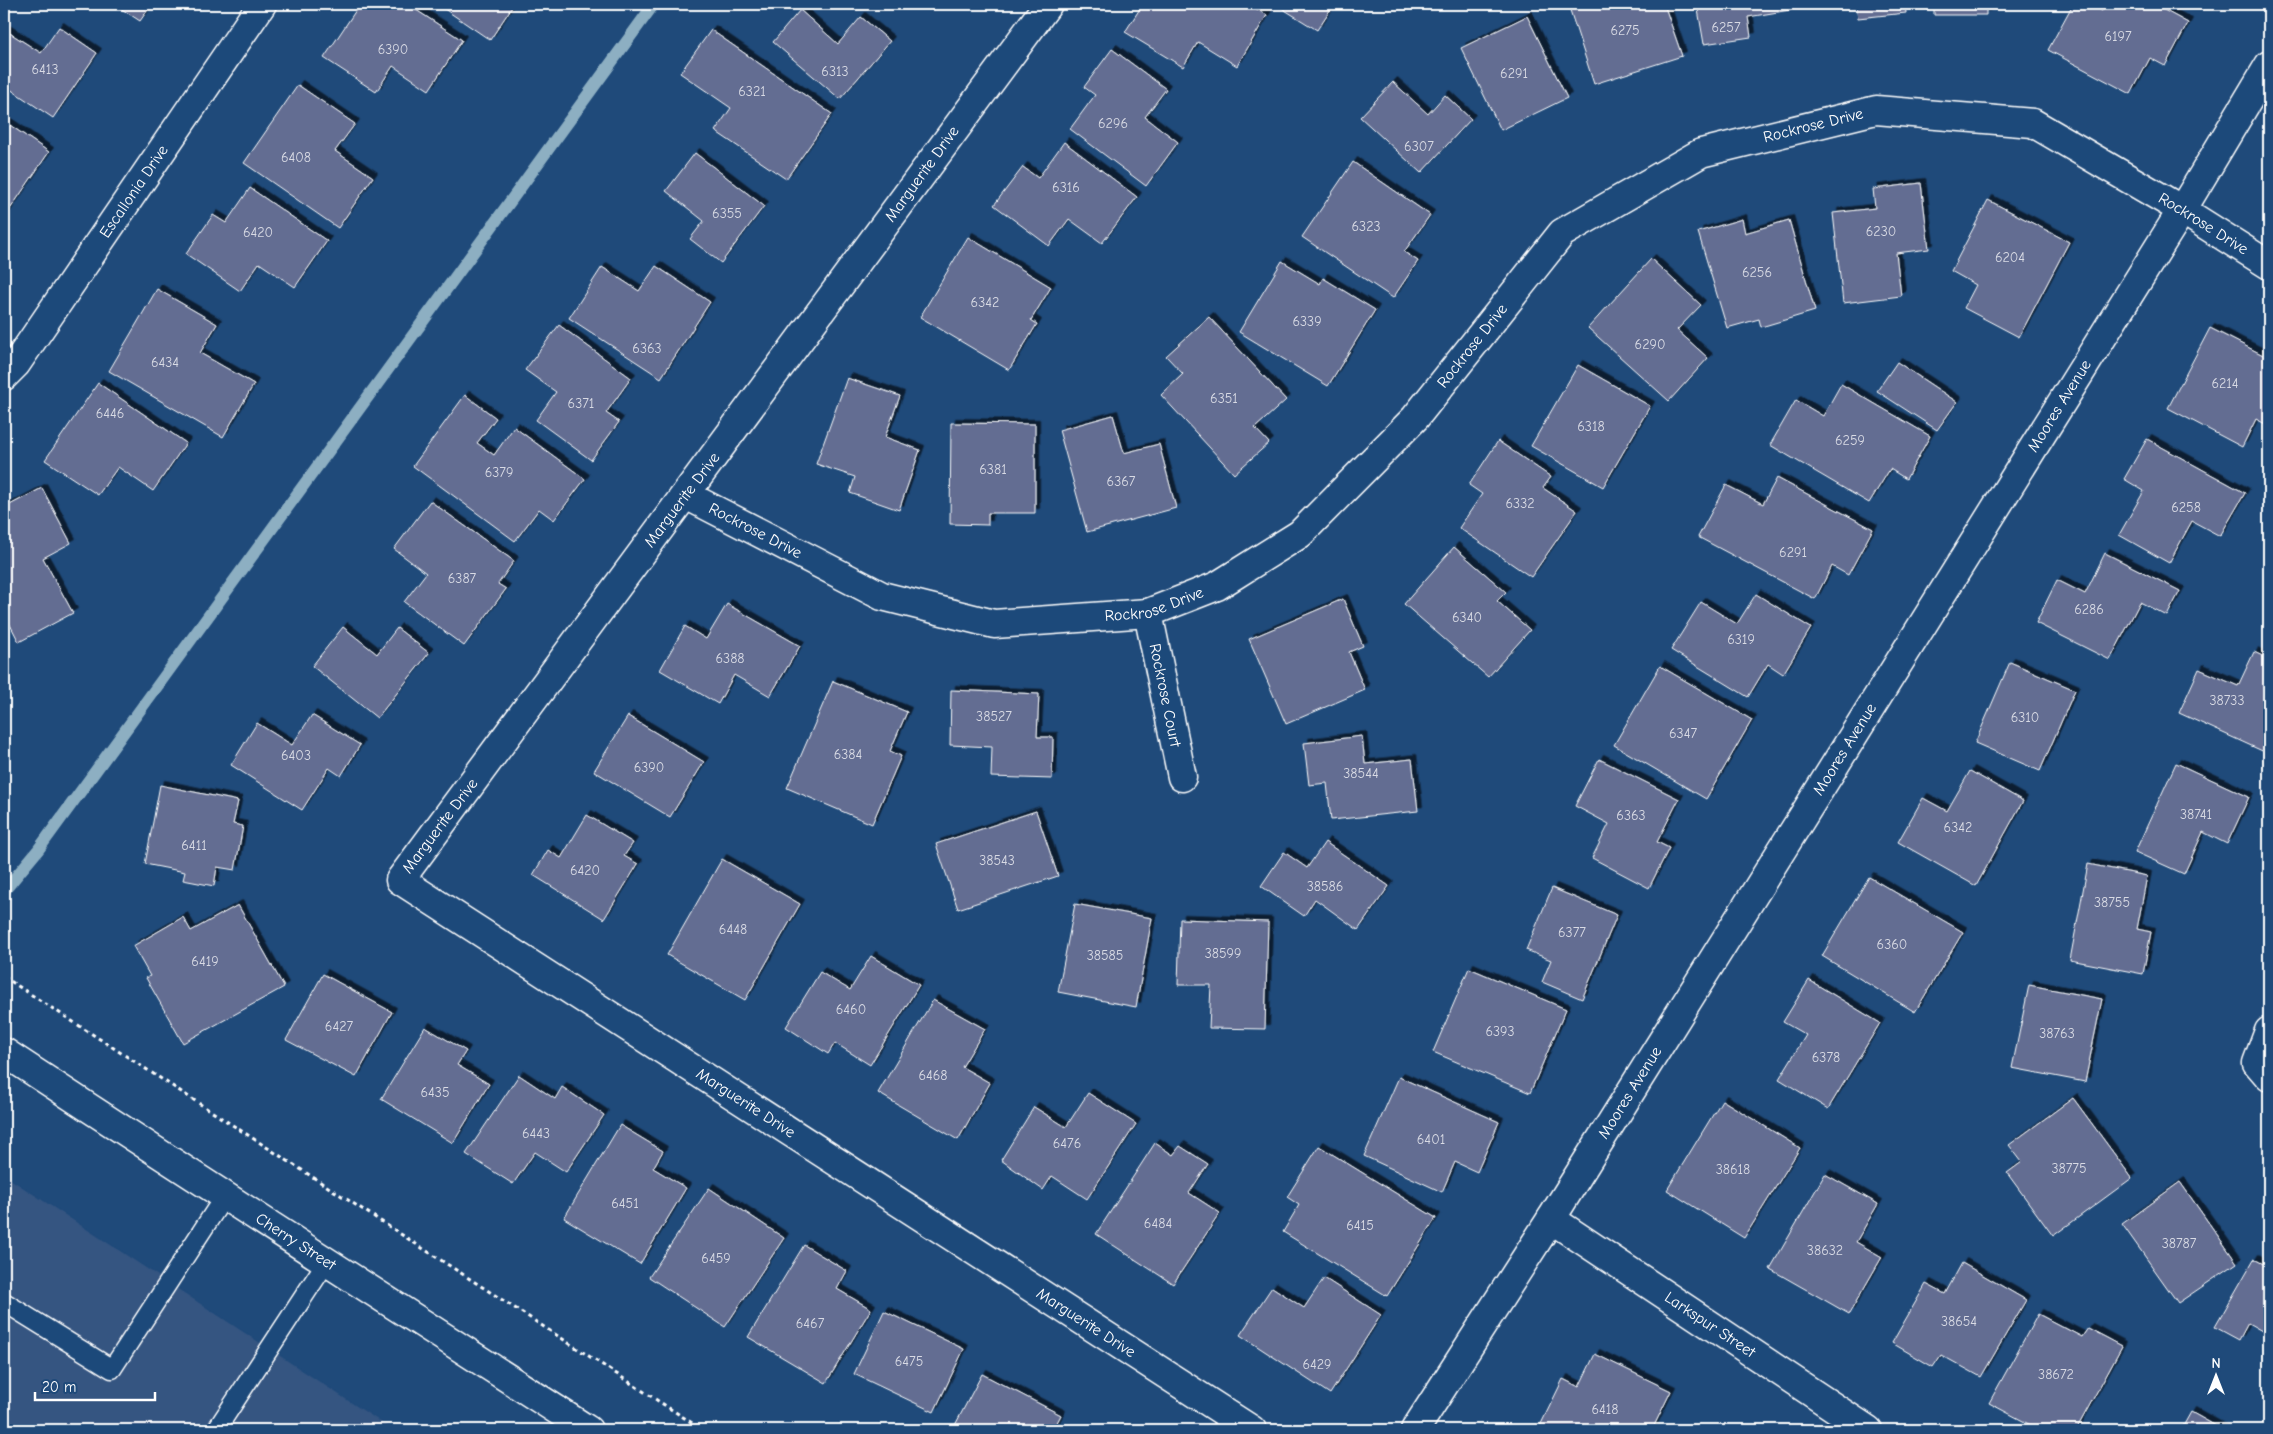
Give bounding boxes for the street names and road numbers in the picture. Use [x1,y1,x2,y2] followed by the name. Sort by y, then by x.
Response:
[1761,104,1865,146] street label: Rockrose Drive
[881,123,963,225] street label: Marguerite Drive
[96,142,172,241] street label: Escallonia Drive
[2155,189,2251,258] street label: Rockrose Drive
[1434,300,1511,391] street label: Rockrose Drive
[2024,357,2095,455] street label: Moores Avenue
[640,449,724,551] street label: Marguerite Drive
[706,499,805,562] street label: Rockrose Drive
[1104,583,1206,625] street label: Rockrose Drive
[1146,642,1185,749] street label: Rockrose Court
[1809,700,1880,799] street label: Moores Avenue
[398,775,482,877] street label: Marguerite Drive
[1594,1043,1666,1142] street label: Moores Avenue
[693,1065,798,1142] street label: Marguerite Drive
[252,1209,339,1274] street label: Cherry Street
[1033,1284,1139,1361] street label: Marguerite Drive
[1661,1288,1759,1362] street label: Larkspur Street

